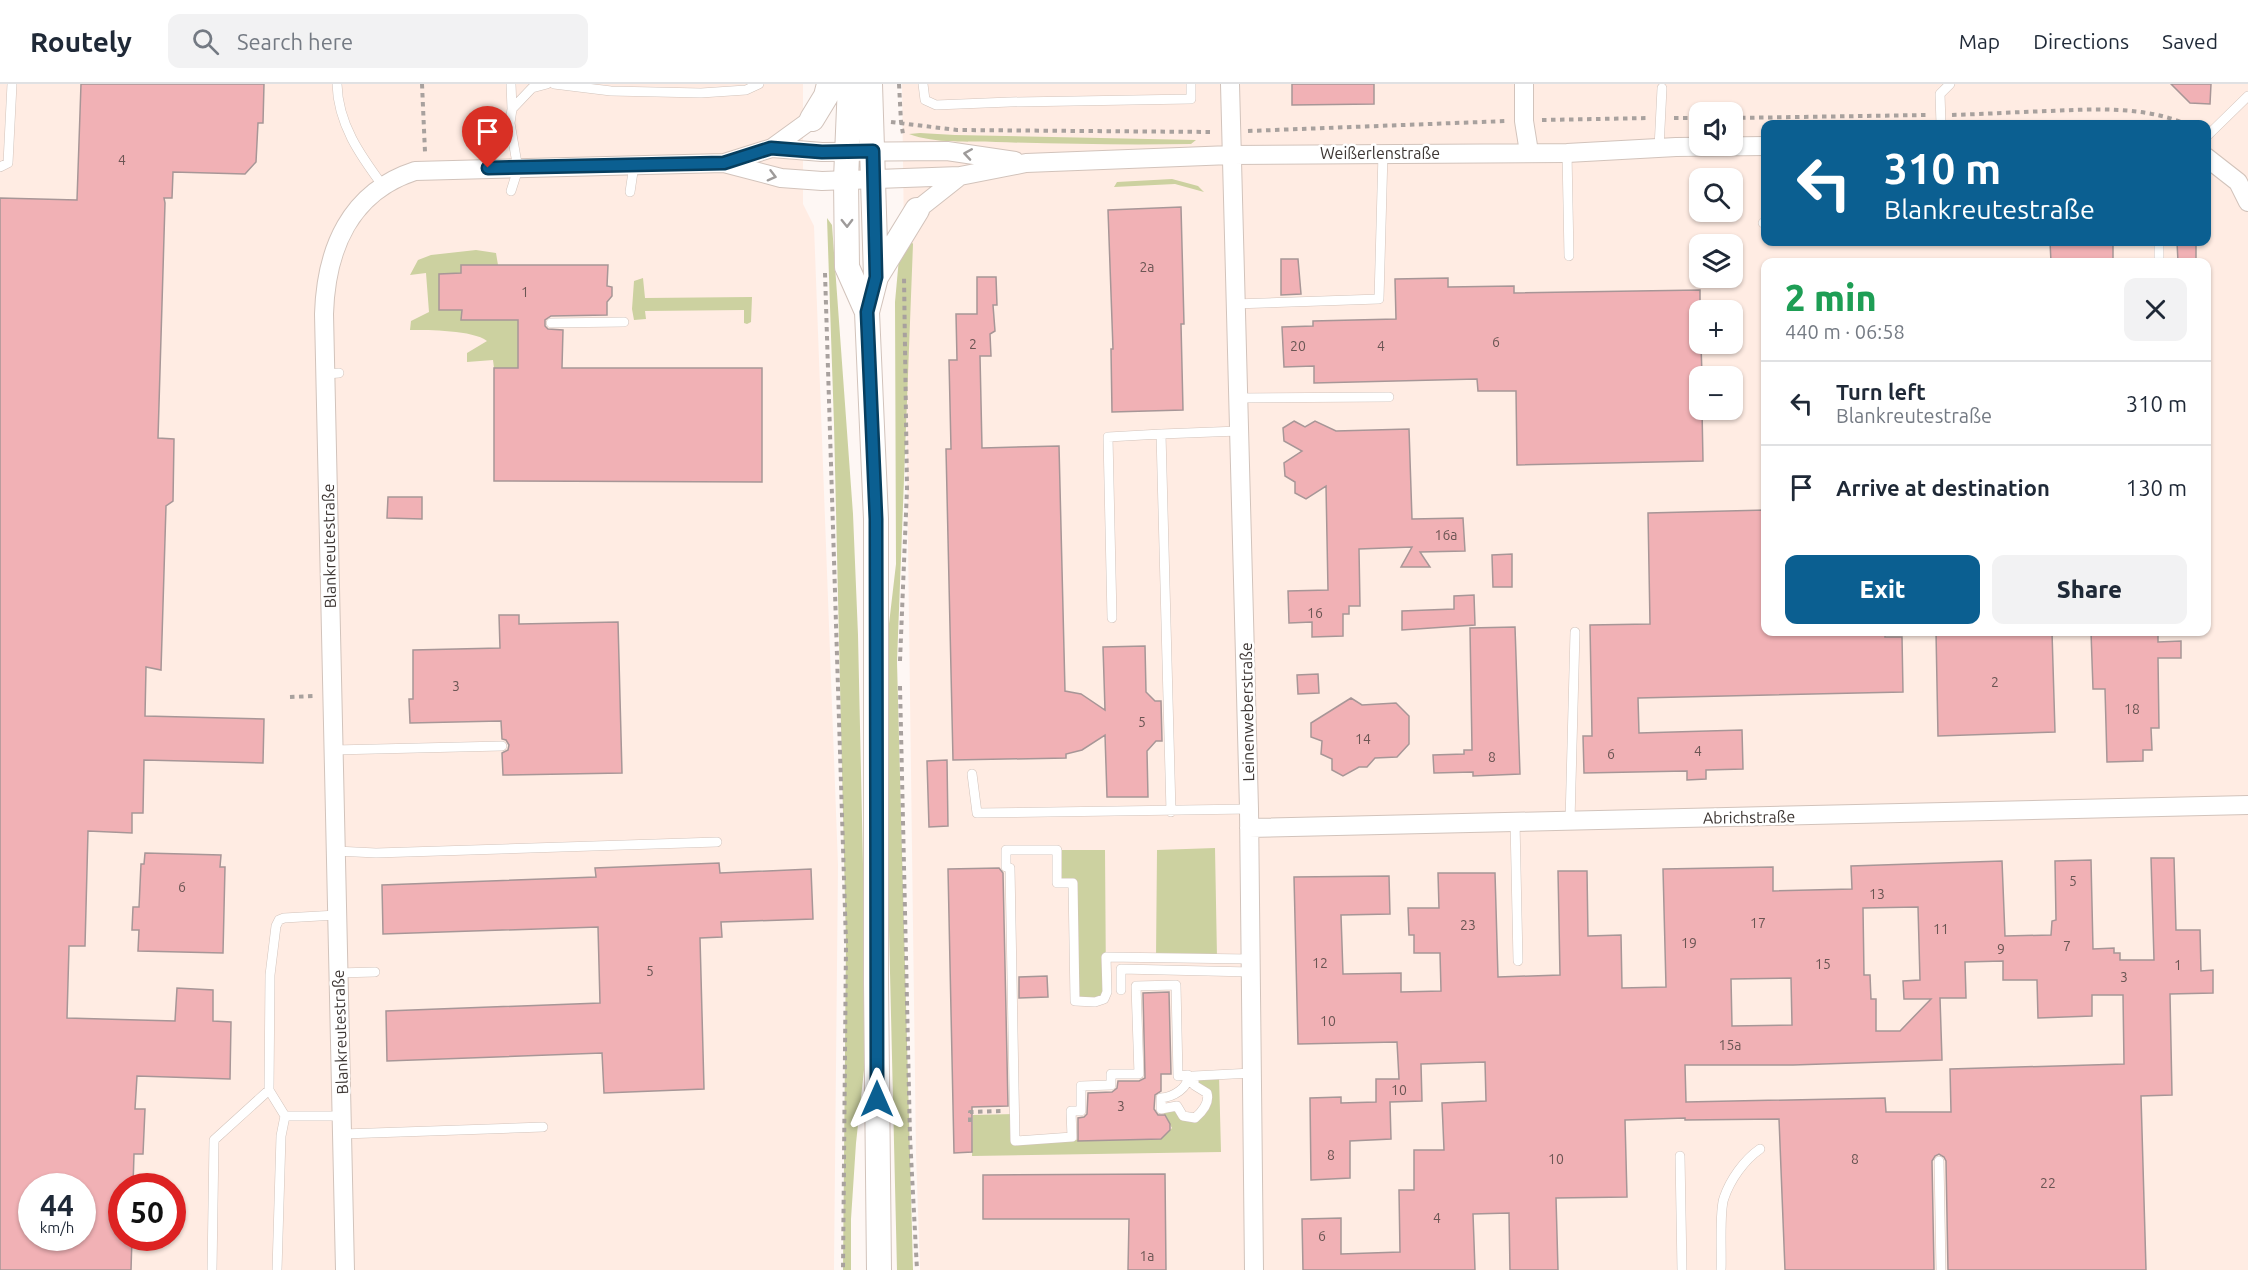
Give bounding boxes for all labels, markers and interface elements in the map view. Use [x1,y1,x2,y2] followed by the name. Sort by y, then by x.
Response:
[168,14,588,68] search box
[189,25,222,58] icon: search
[30,26,132,57] text: Routely
[237,29,353,54] text: Search here
[1959,29,2000,53] text: Map
[2033,29,2129,53] text: Directions
[2162,29,2218,53] text: Saved
[1689,102,1743,420] map controls
[1689,102,1743,156] button: sound
[462,106,513,168] pin
[471,115,504,148] icon: arrive
[1320,144,1440,162] street label: Weißerlenstraße
[1785,144,1863,222] icon: left
[1884,145,2001,192] text: 310 m
[963,148,973,161] one-way arrow
[118,152,126,168] house number: 4
[767,168,777,181] one-way arrow
[1689,168,1743,222] button: search
[1884,194,2095,224] text: Blankreutestraße
[841,219,853,228] one-way arrow
[1689,234,1743,288] button: layers
[1139,259,1155,275] house number: 2a
[1785,277,1877,318] text: 2 min
[2124,278,2187,341] button: close
[521,284,529,300] house number: 1
[1689,300,1743,354] button: +
[1785,320,1905,343] text: 440 m · 06:58
[1492,334,1500,350] house number: 6
[969,336,977,352] house number: 2
[1290,338,1306,354] house number: 20
[1377,338,1385,354] house number: 4
[1689,366,1743,420] button: −
[1836,379,1926,404] text: Turn left
[1785,387,1818,420] icon: left
[2126,391,2187,416] text: 310 m
[1836,404,1992,427] text: Blankreutestraße
[1785,471,1818,504] icon: arrive
[1836,475,2050,500] text: Arrive at destination
[2126,475,2187,500] text: 130 m
[319,483,339,609] street label: Blankreutestraße
[1435,527,1458,543] house number: 16a
[1785,555,1980,624] button: Exit
[1992,555,2187,624] button: Share
[1307,605,1323,621] house number: 16
[1237,642,1257,782] street label: Leinenweberstraße
[1991,674,1999,690] house number: 2
[452,678,460,694] house number: 3
[2124,701,2140,717] house number: 18
[1138,714,1146,730] house number: 5
[1355,731,1371,747] house number: 14
[1694,743,1702,759] house number: 4
[1607,746,1615,762] house number: 6
[1488,749,1496,765] house number: 8
[1703,807,1795,827] street label: Abrichstraße
[2069,873,2077,889] house number: 5
[178,879,186,895] house number: 6
[1869,886,1885,902] house number: 13
[1750,915,1766,931] house number: 17
[1460,917,1476,933] house number: 23
[1933,921,1949,937] house number: 11
[1681,935,1697,951] house number: 19
[2063,938,2071,954] house number: 7
[1997,941,2005,957] house number: 9
[1312,955,1328,971] house number: 12
[1815,956,1831,972] house number: 15
[2174,957,2182,973] house number: 1
[646,963,654,979] house number: 5
[329,969,351,1095] street label: Blankreutestraße
[2120,969,2128,985] house number: 3
[1320,1013,1336,1029] house number: 10
[1719,1037,1742,1053] house number: 15a
[845,1067,909,1131] position arrow
[1391,1082,1407,1098] house number: 10
[1117,1098,1125,1114] house number: 3
[1327,1147,1335,1163] house number: 8
[1548,1151,1564,1167] house number: 10
[1851,1151,1859,1167] house number: 8
[108,1173,186,1251] speed limit sign: 50
[2040,1175,2056,1191] house number: 22
[40,1188,74,1222] text: 44
[1433,1210,1441,1226] house number: 4
[40,1219,74,1236] text: km/h
[1318,1228,1326,1244] house number: 6
[1139,1248,1155,1264] house number: 1a

